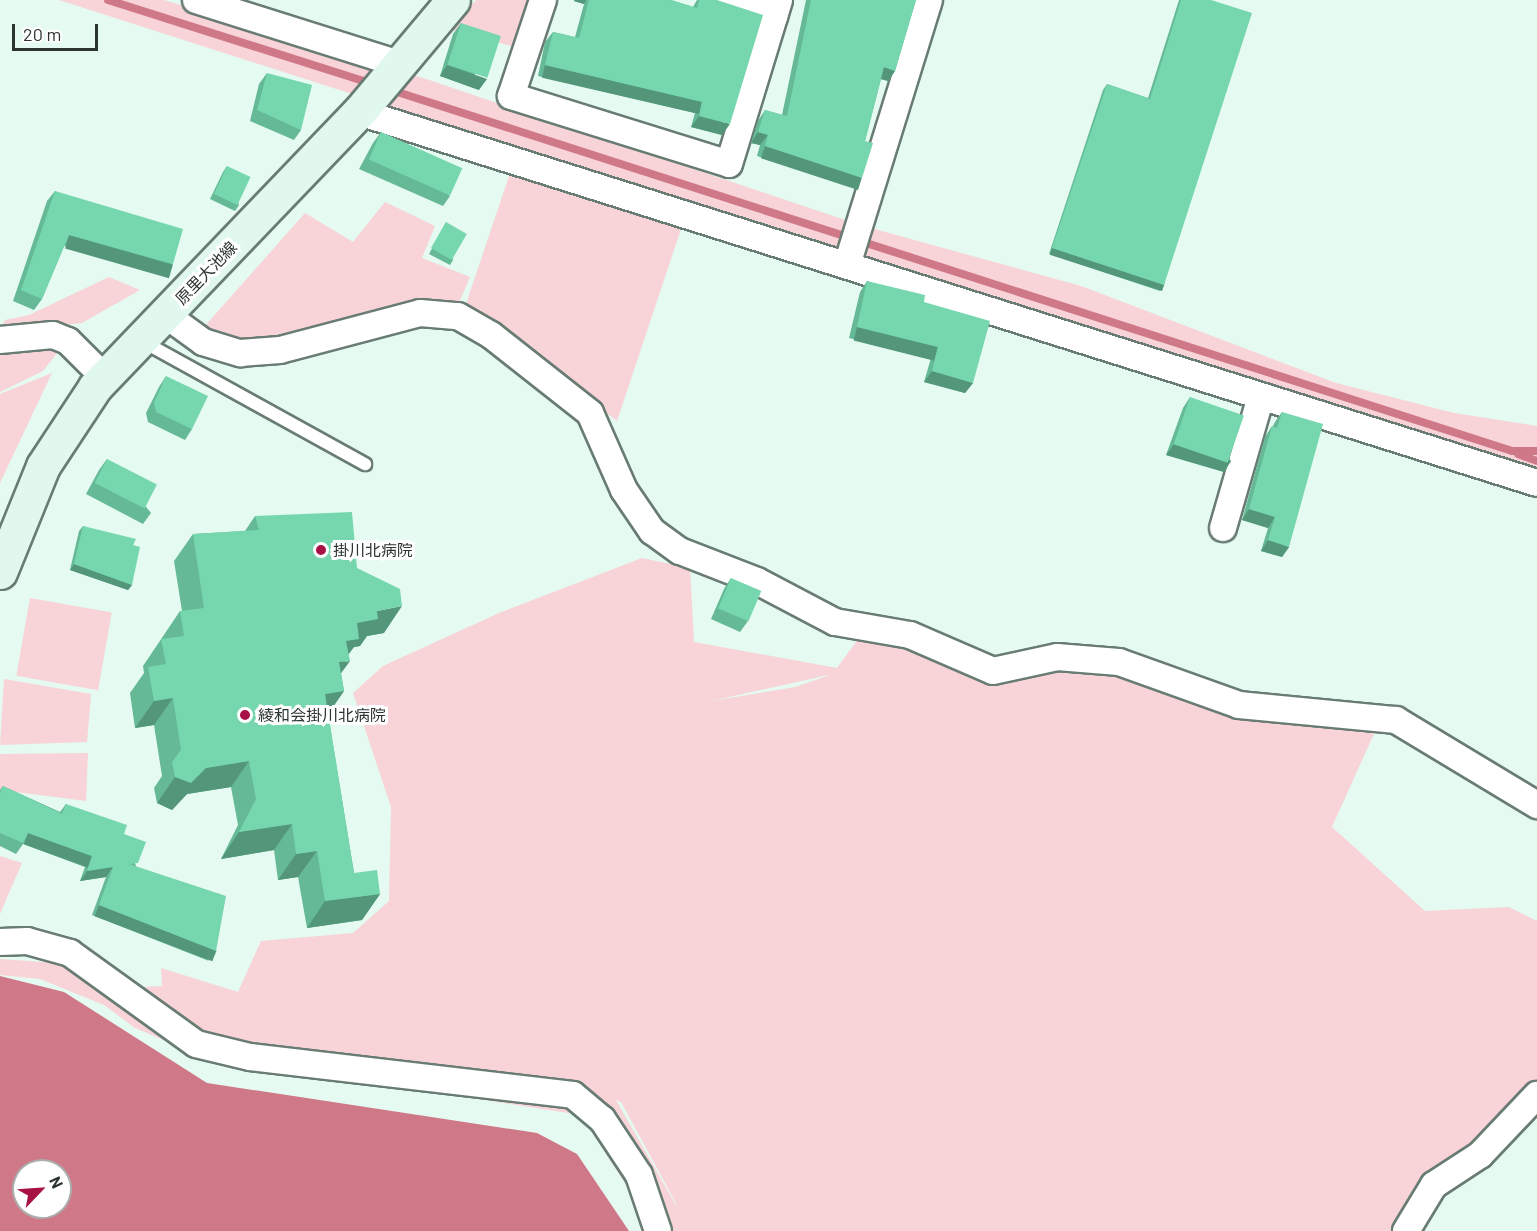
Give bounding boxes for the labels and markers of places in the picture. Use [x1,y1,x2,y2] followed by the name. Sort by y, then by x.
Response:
[333,540,413,560] place label: 掛川北病院
[314,543,328,557] marker: 掛川北病院
[258,705,386,725] place label: 綾和会掛川北病院
[236,706,254,724] marker: 綾和会掛川北病院

